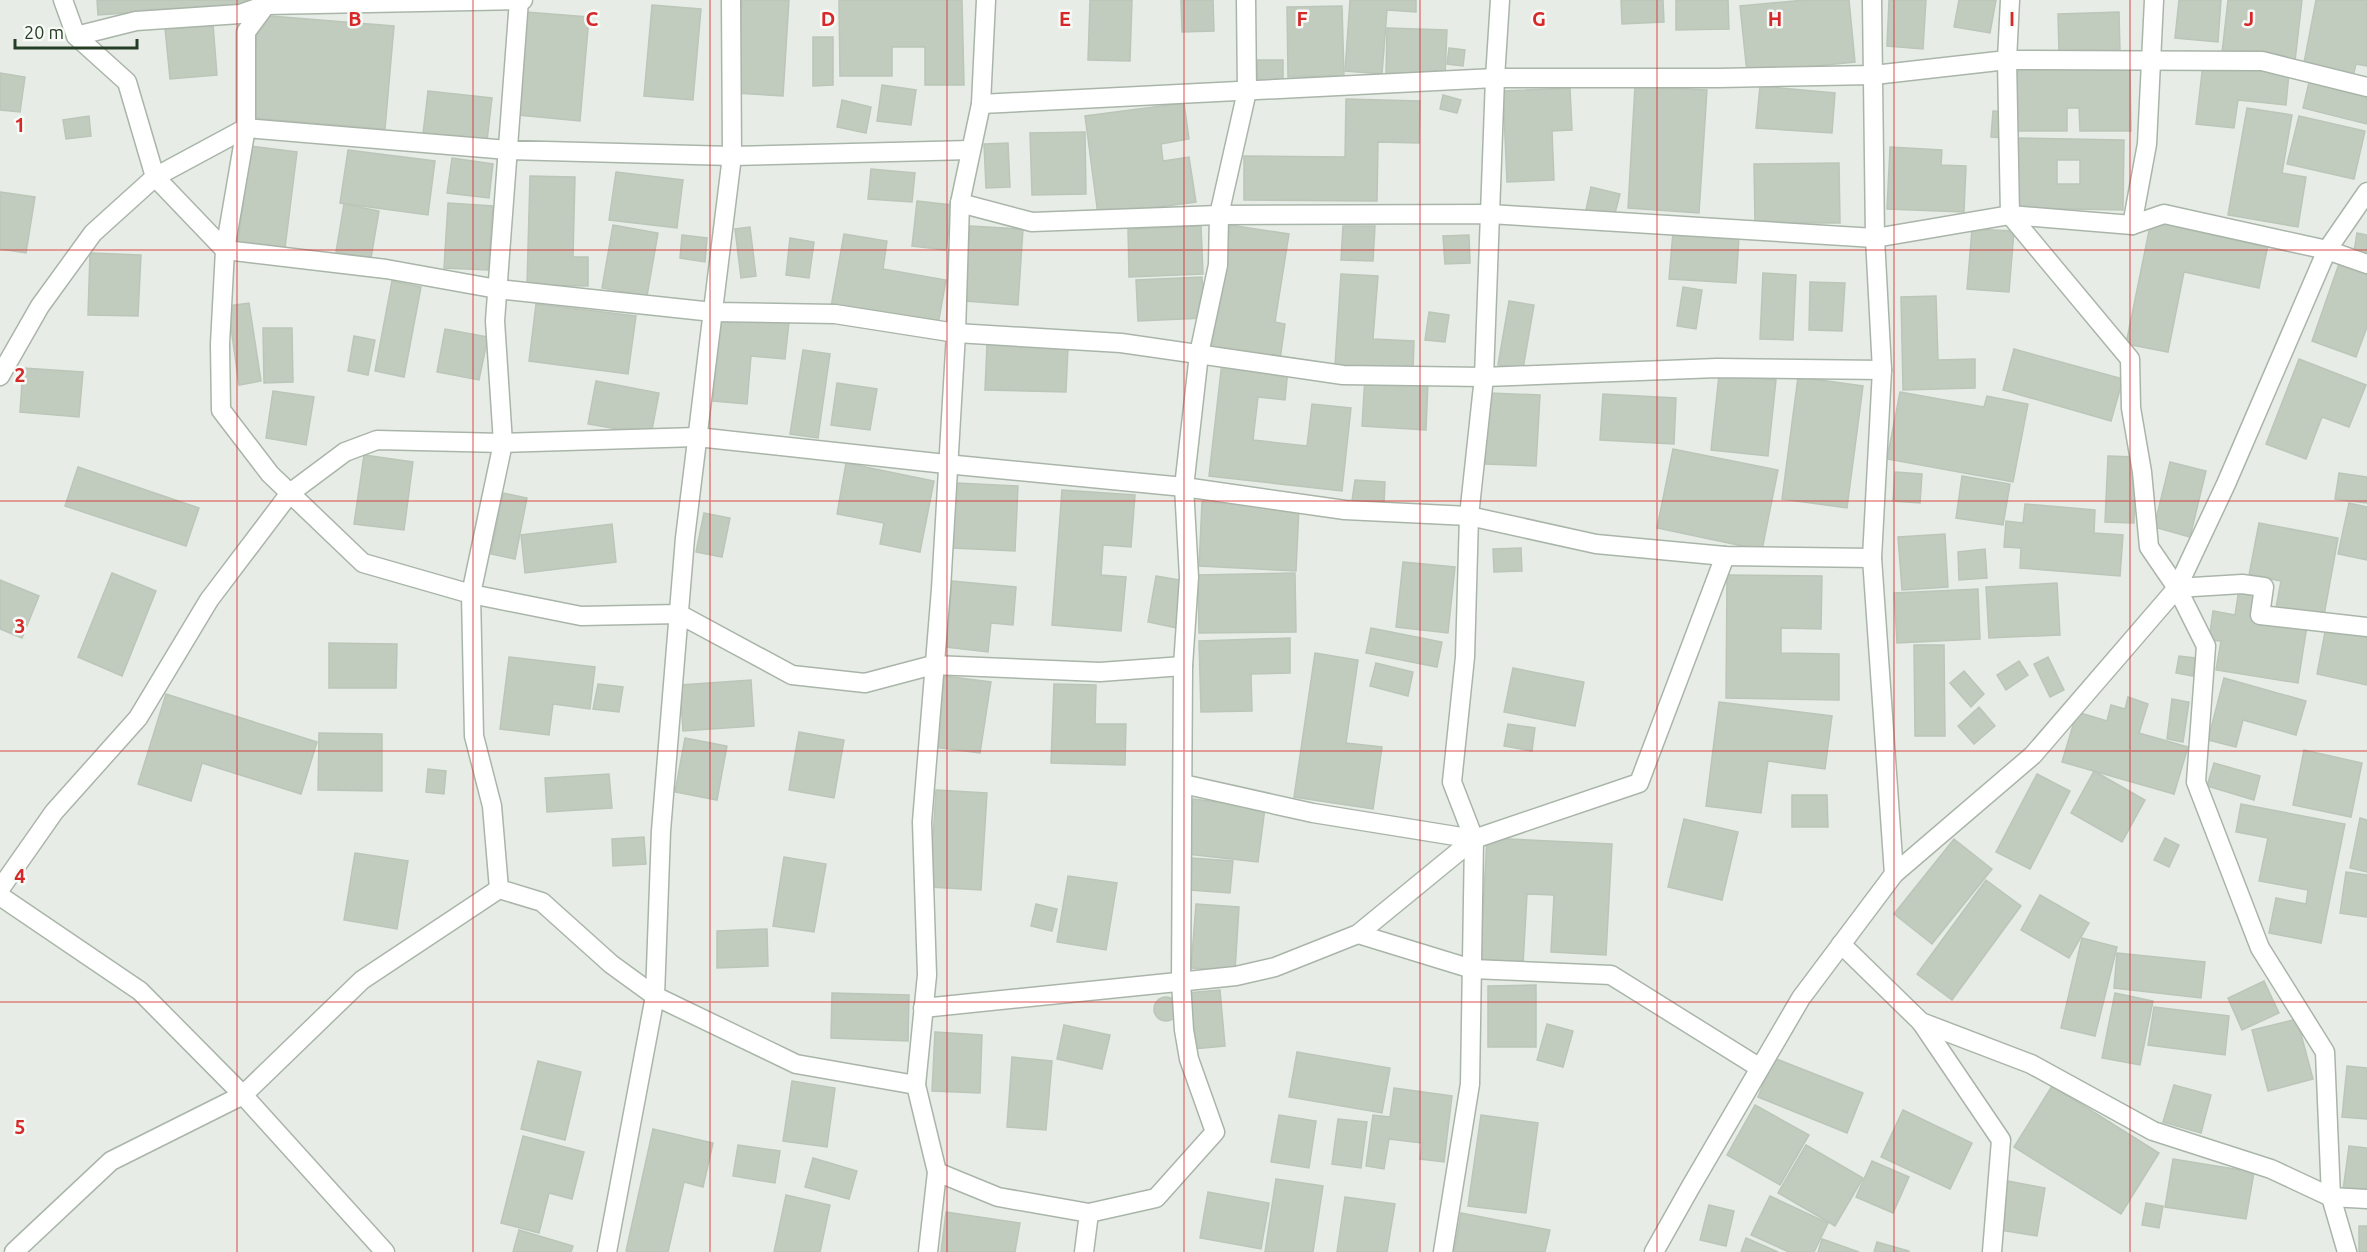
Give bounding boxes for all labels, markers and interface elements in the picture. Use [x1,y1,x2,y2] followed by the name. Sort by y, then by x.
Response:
[348,7,362,30] text: B
[586,7,599,30] text: C
[821,7,835,30] text: D
[1059,7,1071,30] text: E
[1296,7,1308,30] text: F
[1532,7,1546,30] text: G
[1768,7,1782,30] text: H
[2009,7,2015,30] text: I
[2244,7,2254,30] text: J
[15,12,136,50] scale bar
[24,22,64,42] text: 20 m
[14,113,26,136] text: 1
[14,363,26,386] text: 2
[14,614,26,637] text: 3
[14,864,26,887] text: 4
[14,1115,26,1138] text: 5

